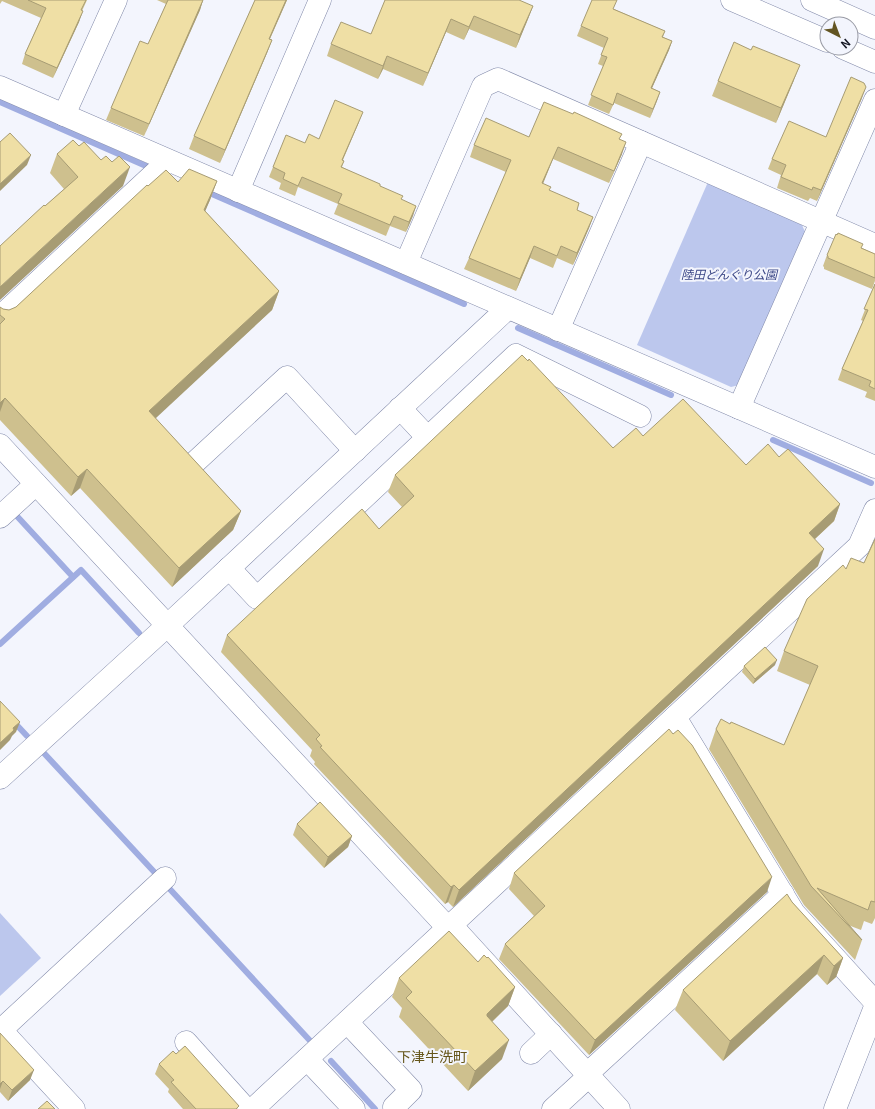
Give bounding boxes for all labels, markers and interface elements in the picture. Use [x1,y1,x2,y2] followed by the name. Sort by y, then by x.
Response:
[819,16,859,56] north arrow
[838,35,855,53] text: N
[681,265,779,282] park label: 陸田どんぐり公園
[397,1046,467,1066] district label: 下津牛洗町

